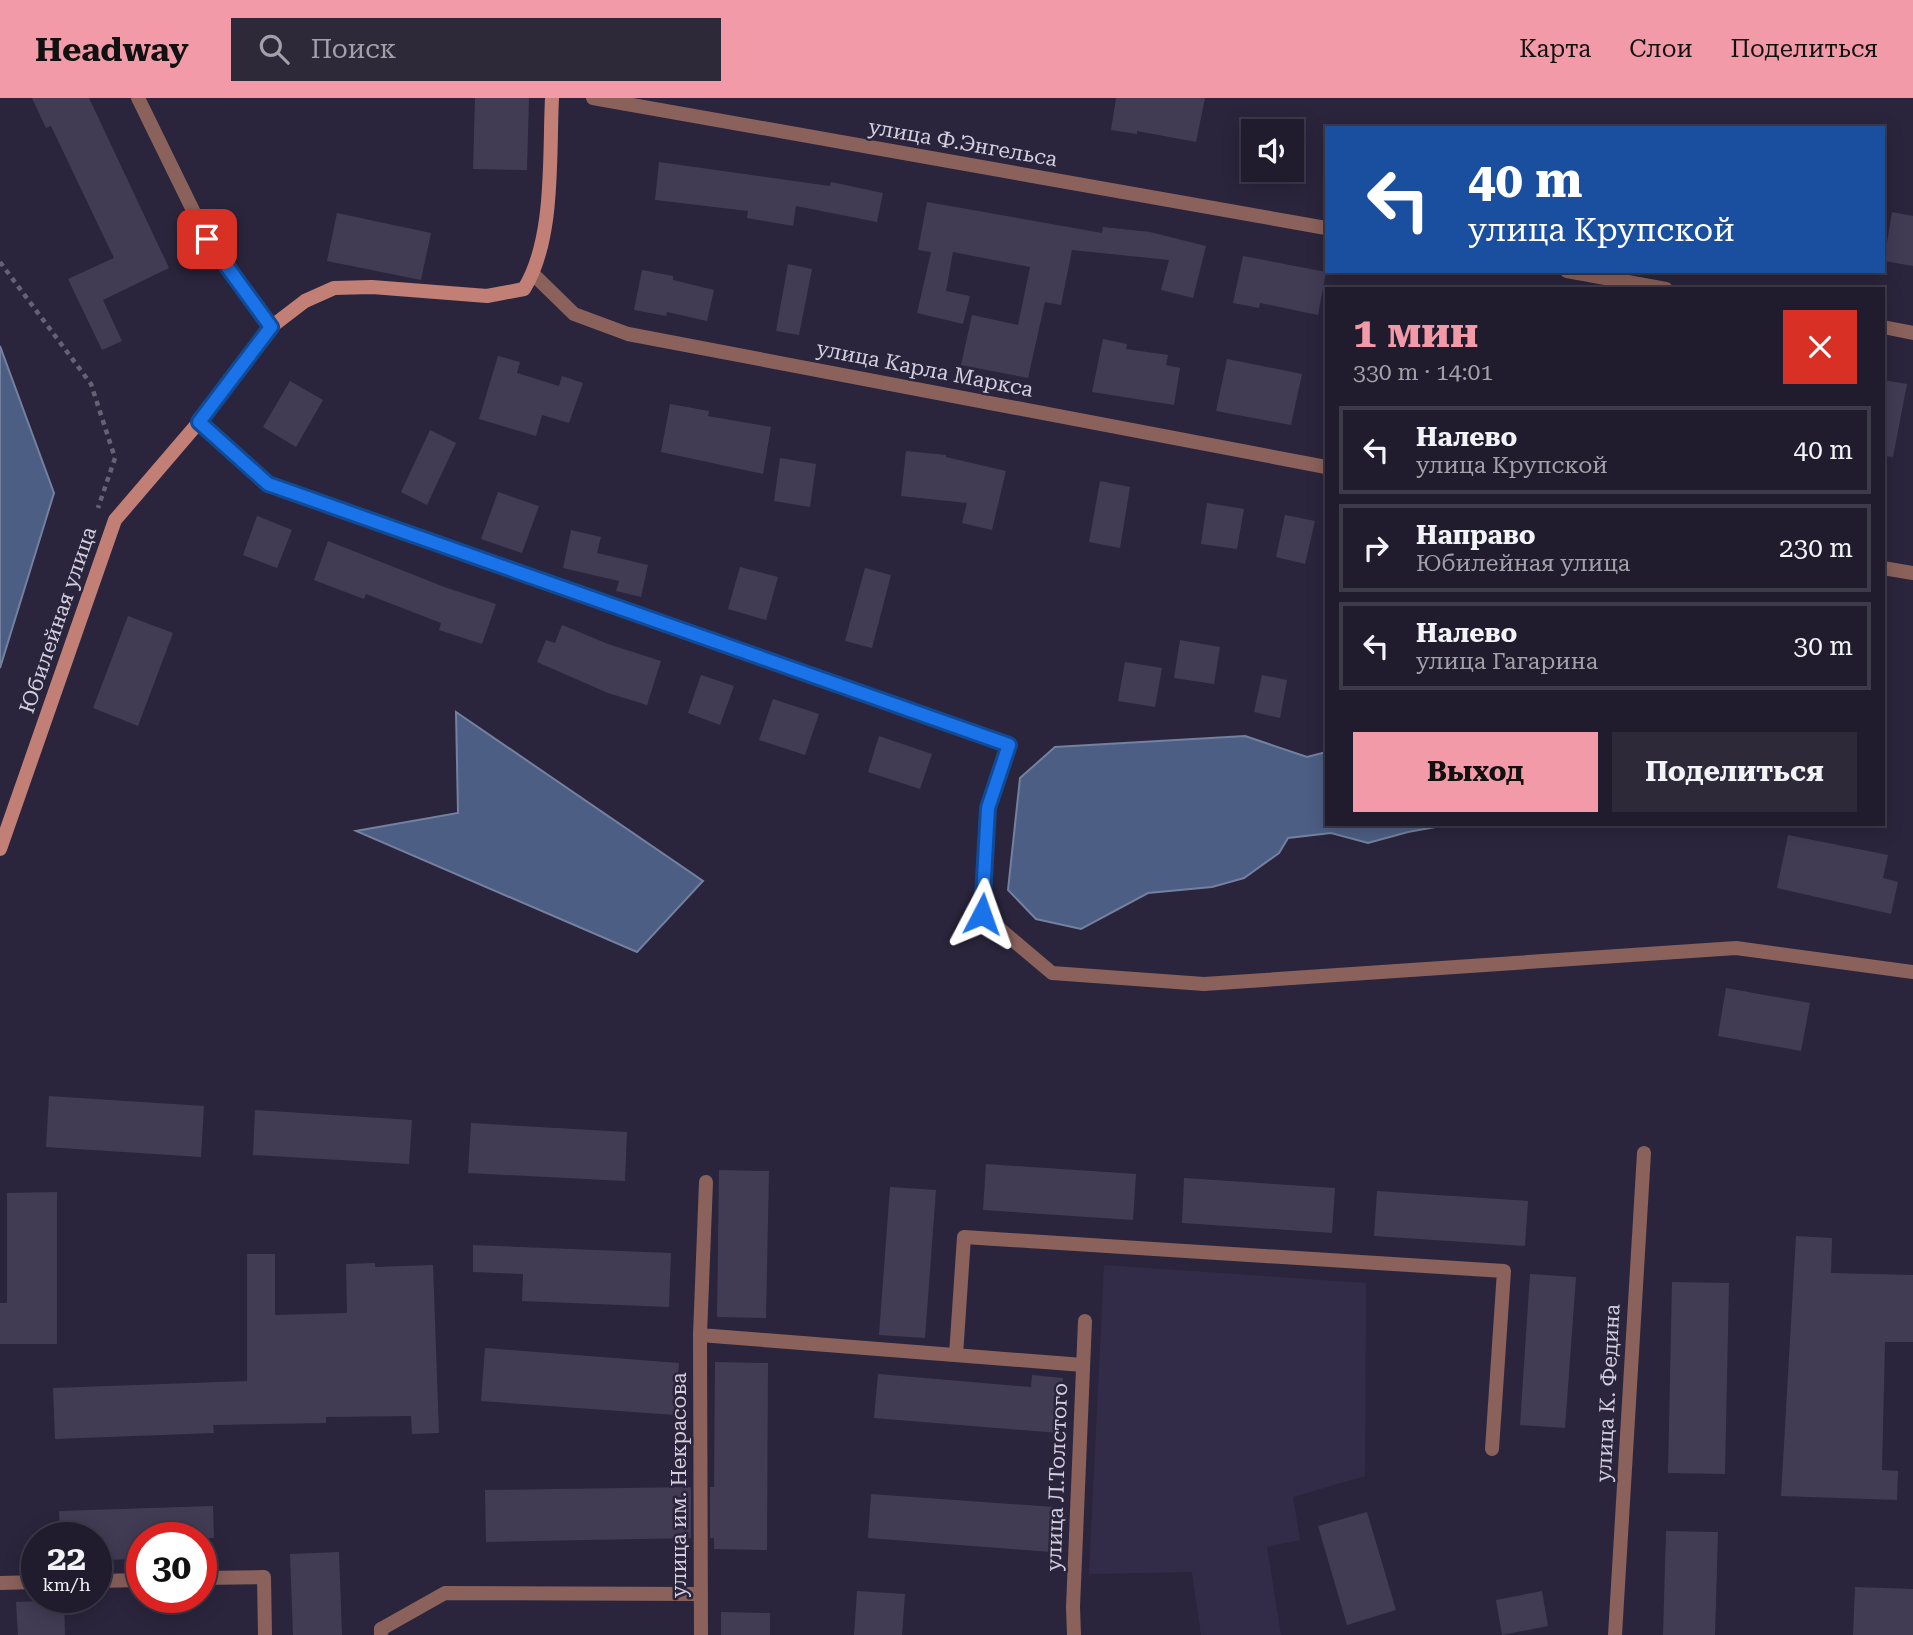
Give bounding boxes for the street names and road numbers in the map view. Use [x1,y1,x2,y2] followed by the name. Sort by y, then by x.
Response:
[867,115,1060,172] street label: улица Ф.Энгельса
[815,336,1036,402] street label: улица Карла Маркса
[15,523,101,716] street label: Юбилейная улица
[1591,1303,1625,1483] street label: улица К. Федина
[667,1372,691,1598] street label: улица им. Некрасова
[1042,1382,1072,1572] street label: улица Л.Толстого

